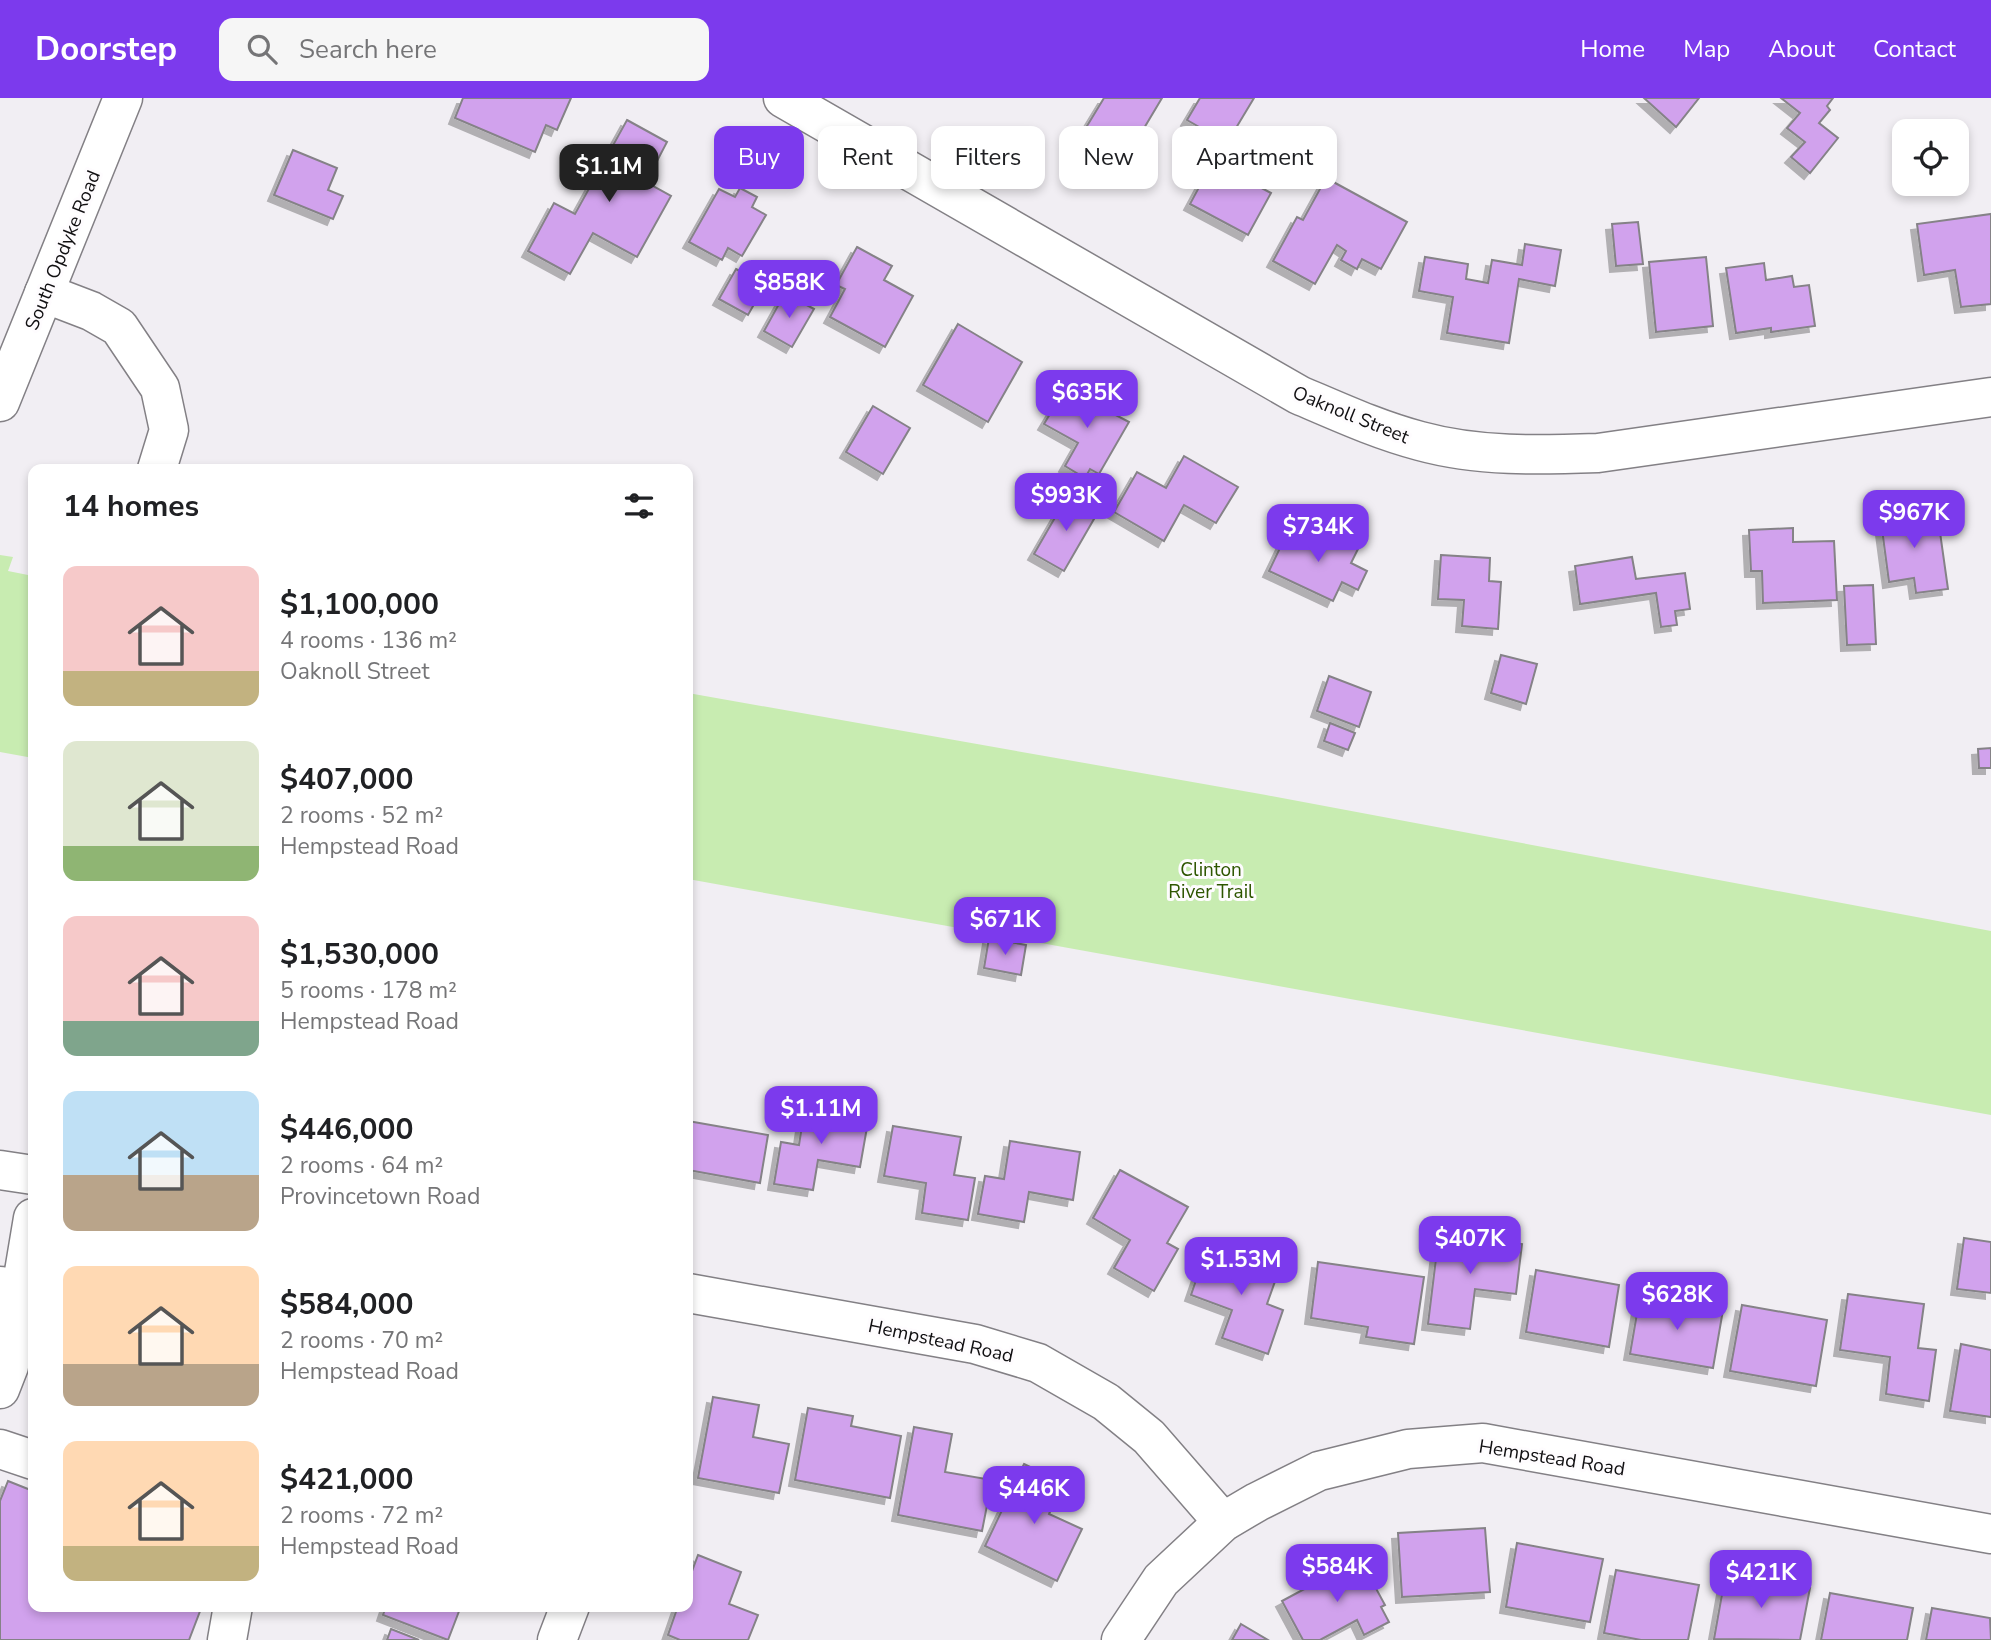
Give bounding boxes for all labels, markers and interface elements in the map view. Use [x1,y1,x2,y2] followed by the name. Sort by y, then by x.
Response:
[219,18,709,81] search box
[35,27,177,72] text: Doorstep
[243,30,281,68] icon: search
[299,32,437,67] text: Search here
[1580,33,1645,65] text: Home
[1683,33,1730,65] text: Map
[1768,33,1835,65] text: About
[1873,33,1956,65] text: Contact
[1892,119,1969,196] map controls
[1892,119,1969,196] button: locate
[714,126,804,189] chip: Buy
[818,126,917,189] chip: Rent
[931,126,1045,189] chip: Filters
[1059,126,1158,189] chip: New
[1172,126,1337,189] chip: Apartment
[560,144,658,204] pin: $1.1M
[575,151,643,182] text: $1.1M
[19,167,107,334] street label: South Opdyke Road
[740,260,838,320] pin: $858K
[754,267,824,298] text: $858K
[1038,370,1136,430] pin: $635K
[1052,377,1122,408] text: $635K
[1289,380,1413,450] street label: Oaknoll Street
[1017,474,1115,533] pin: $993K
[1031,480,1101,511] text: $993K
[63,486,199,527] text: 14 homes
[620,487,658,525] icon: filters
[1865,490,1963,550] pin: $967K
[1879,497,1949,528] text: $967K
[1269,504,1367,564] pin: $734K
[1283,511,1353,542] text: $734K
[280,584,439,625] text: $1,100,000
[119,594,203,678] icon: home
[280,625,457,656] text: 4 rooms · 136 m²
[280,656,429,687] text: Oaknoll Street
[280,759,413,800] text: $407,000
[119,769,203,853] icon: home
[280,800,443,831] text: 2 rooms · 52 m²
[280,831,459,862] text: Hempstead Road
[1168,857,1254,905] park label: Clinton River Trail
[956,898,1054,957] pin: $671K
[970,904,1040,935] text: $671K
[280,934,439,975] text: $1,530,000
[119,944,203,1028] icon: home
[280,975,457,1006] text: 5 rooms · 178 m²
[280,1006,459,1037] text: Hempstead Road
[764,1086,878,1146] pin: $1.11M
[781,1093,861,1124] text: $1.11M
[280,1109,413,1150] text: $446,000
[119,1119,203,1203] icon: home
[280,1150,443,1181] text: 2 rooms · 64 m²
[280,1181,480,1212] text: Provincetown Road
[1421,1216,1519,1276] pin: $407K
[1435,1223,1505,1254] text: $407K
[1184,1238,1298,1297] pin: $1.53M
[1201,1244,1281,1275] text: $1.53M
[1628,1272,1726,1332] pin: $628K
[1642,1279,1712,1310] text: $628K
[280,1284,413,1325] text: $584,000
[119,1294,203,1378] icon: home
[866,1313,1016,1369] street label: Hempstead Road
[280,1325,443,1356] text: 2 rooms · 70 m²
[280,1356,459,1387] text: Hempstead Road
[1477,1434,1627,1482] street label: Hempstead Road
[280,1459,413,1500] text: $421,000
[985,1466,1083,1526] pin: $446K
[119,1469,203,1553] icon: home
[999,1473,1069,1504] text: $446K
[280,1500,443,1531] text: 2 rooms · 72 m²
[280,1531,459,1562] text: Hempstead Road
[1288,1544,1386,1604] pin: $584K
[1712,1550,1810,1610] pin: $421K
[1302,1551,1372,1582] text: $584K
[1726,1557,1796,1588] text: $421K

